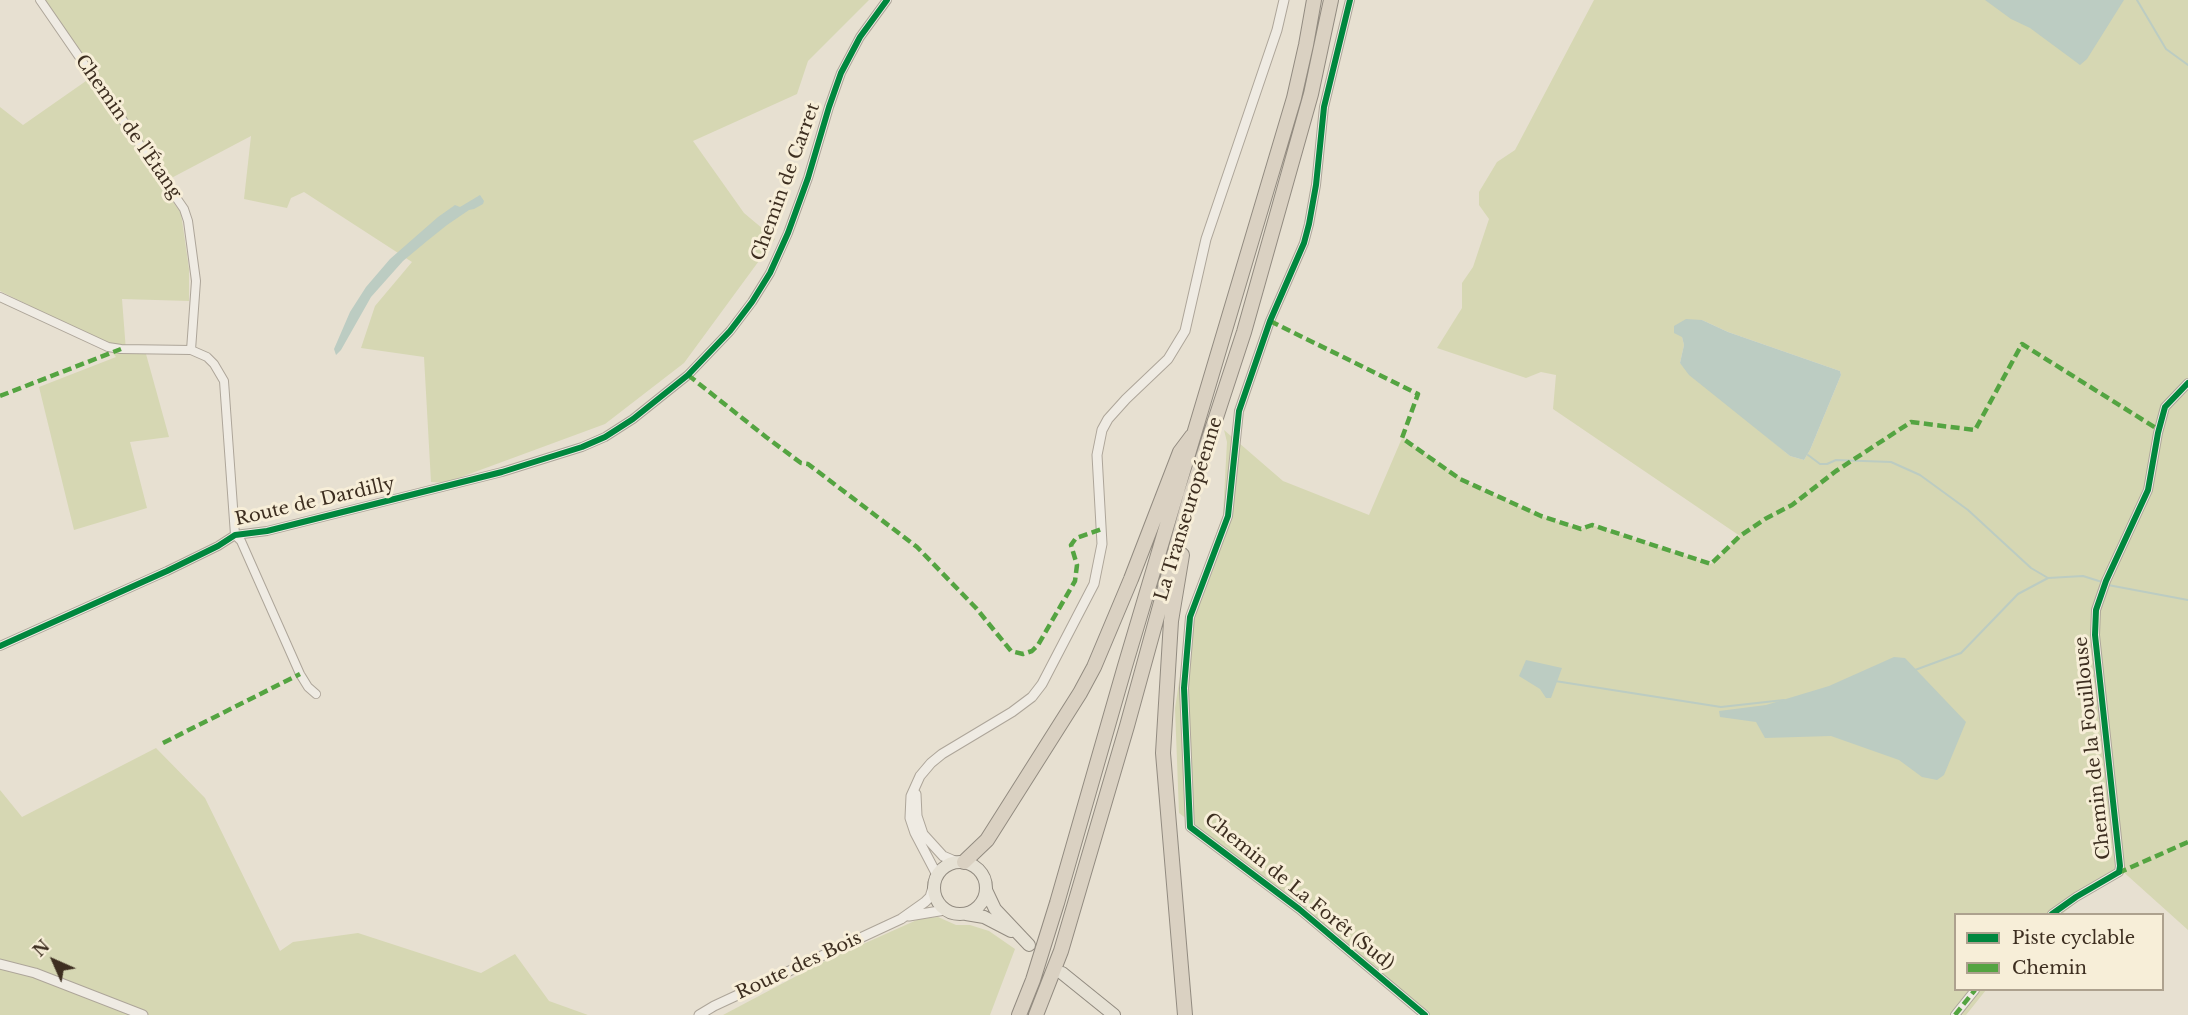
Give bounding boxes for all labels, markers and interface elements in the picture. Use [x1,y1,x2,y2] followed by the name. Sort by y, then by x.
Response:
[70,51,186,203] street label: Chemin de l'Étang
[747,100,825,264] street label: Chemin de Carret
[1151,415,1227,603] street label: La Transeuropéenne
[233,473,397,531] street label: Route de Dardilly
[2071,635,2115,861] street label: Chemin de la Fouillouse
[1200,809,1398,975] street label: Chemin de La Forêt (Sud)
[1954,913,2164,991] legend
[2012,927,2135,949] text: Piste cyclable
[733,928,865,1004] street label: Route des Bois
[24,931,84,991] north arrow
[29,936,54,961] text: N
[2012,957,2087,979] text: Chemin

